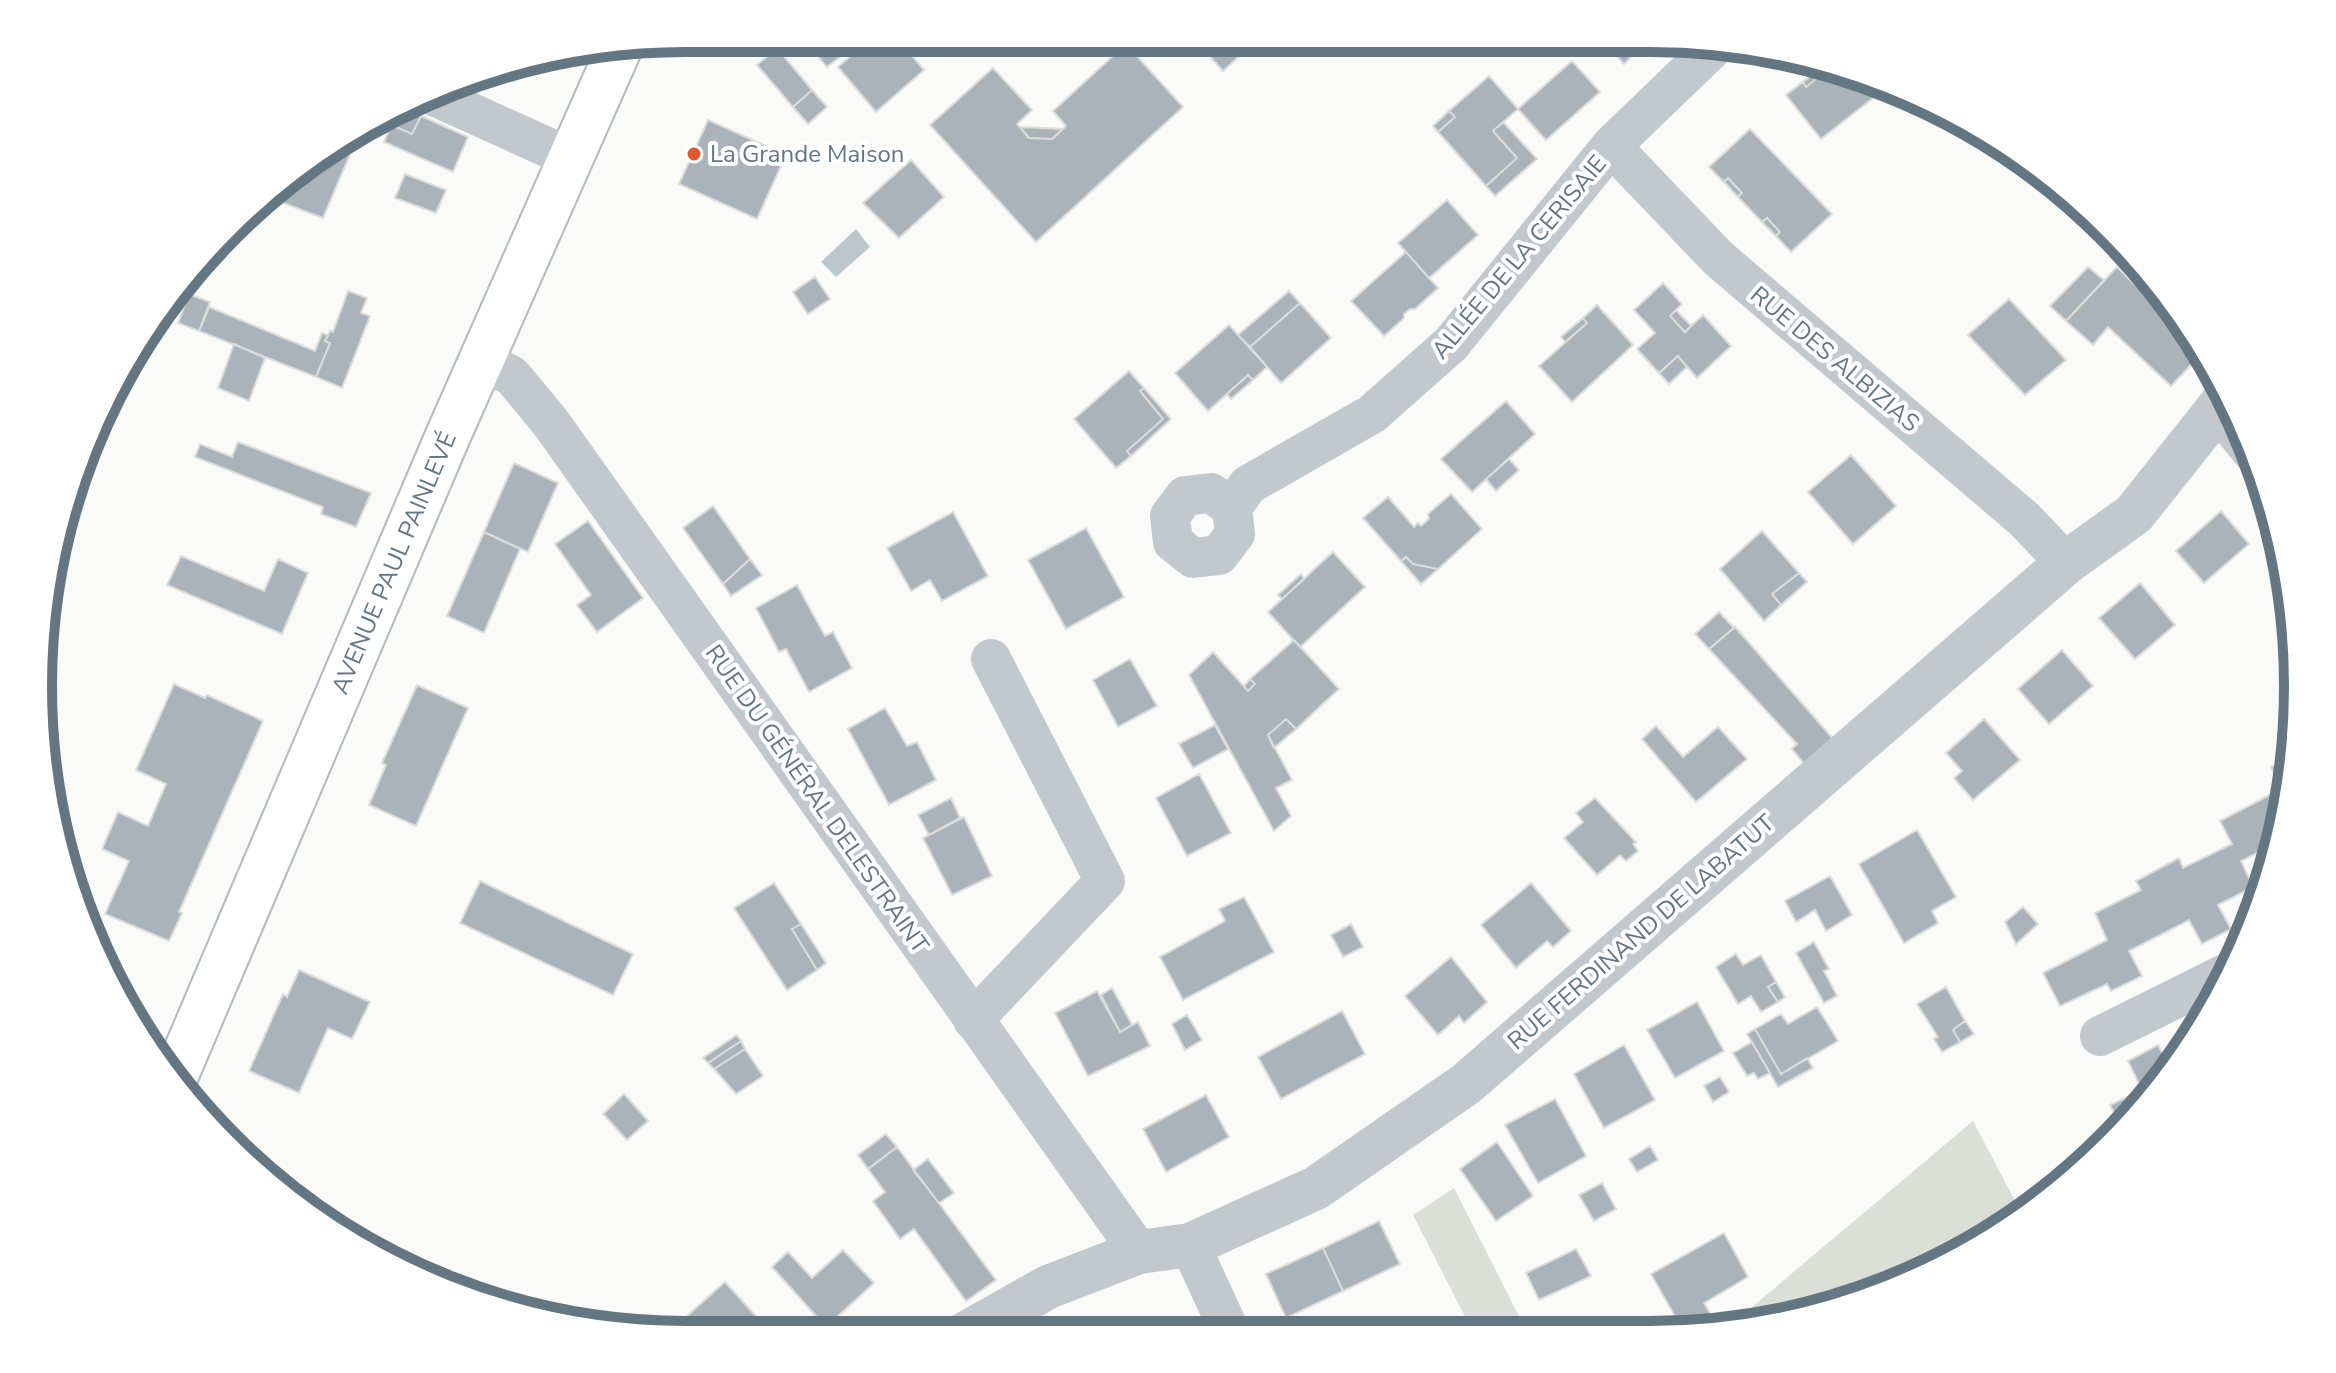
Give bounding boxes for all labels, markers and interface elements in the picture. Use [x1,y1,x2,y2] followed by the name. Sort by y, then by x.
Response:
[710,138,904,170] place label: La Grande Maison
[685,145,703,163] marker: La Grande Maison
[1424,148,1614,366] street label: ALLÉE DE LA CERISAIE
[1744,279,1926,439] street label: RUE DES ALBIZIAS
[324,427,464,699] street label: AVENUE PAUL PAINLEVÉ
[698,638,936,960] street label: RUE DU GÉNÉRAL DELESTRAINT
[1501,807,1782,1057] street label: RUE FERDINAND DE LABATUT

